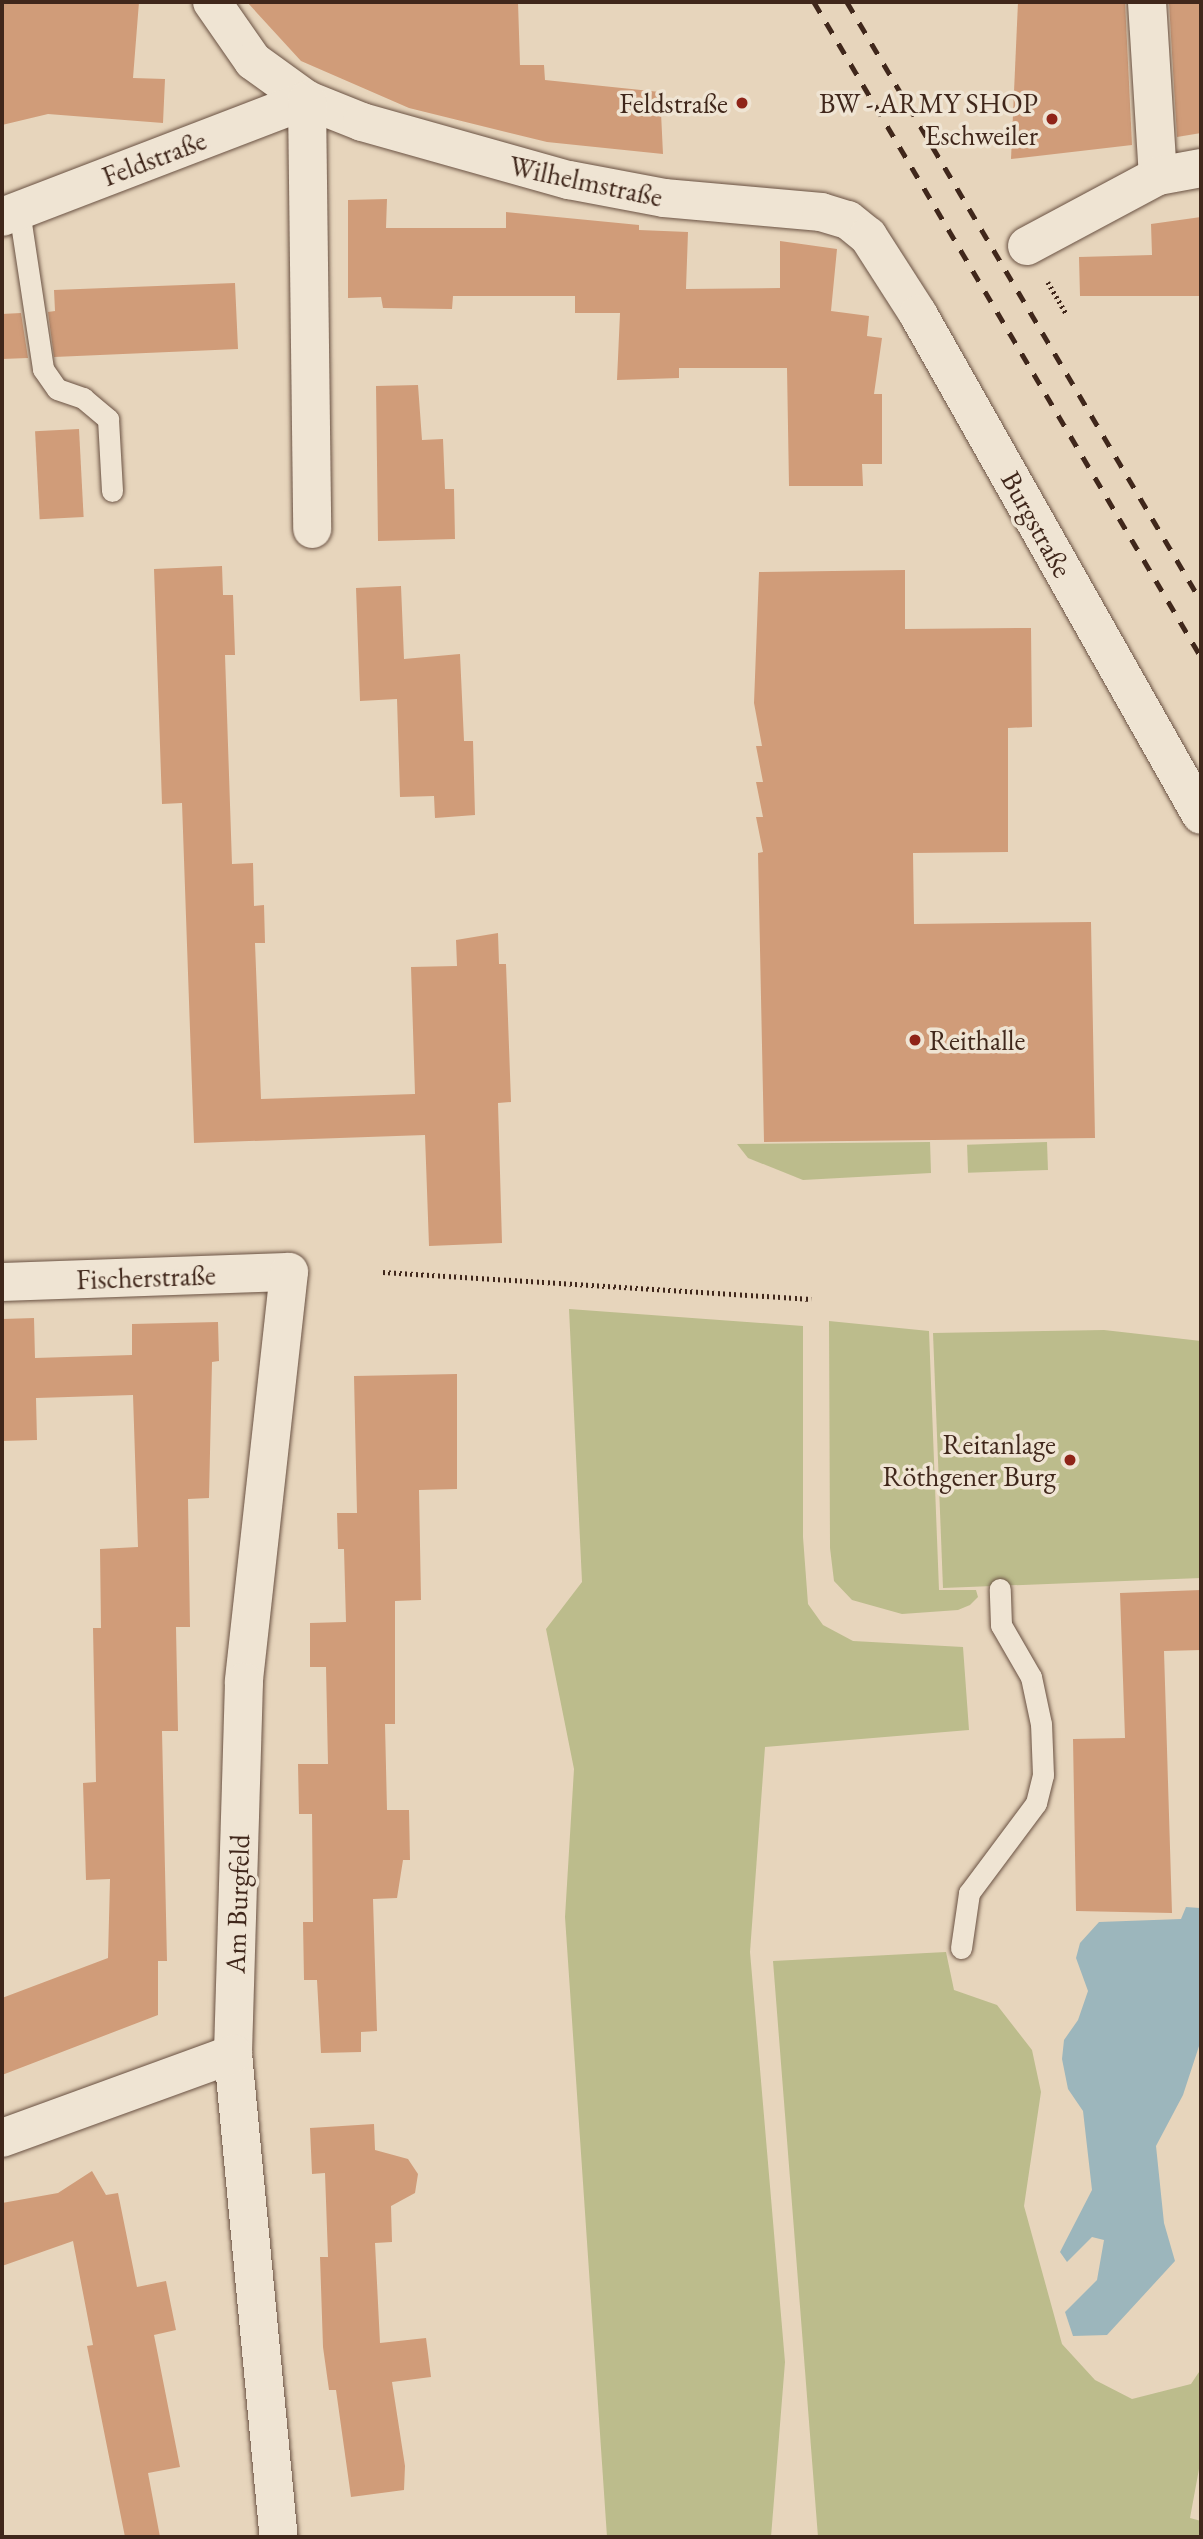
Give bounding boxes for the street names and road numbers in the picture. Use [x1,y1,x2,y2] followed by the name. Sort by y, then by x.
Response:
[97,123,211,193] street label: Feldstraße
[506,148,666,214] street label: Wilhelmstraße
[994,465,1080,583] street label: Burgstraße
[76,1258,216,1296] street label: Fischerstraße
[218,1834,256,1974] street label: Am Burgfeld

